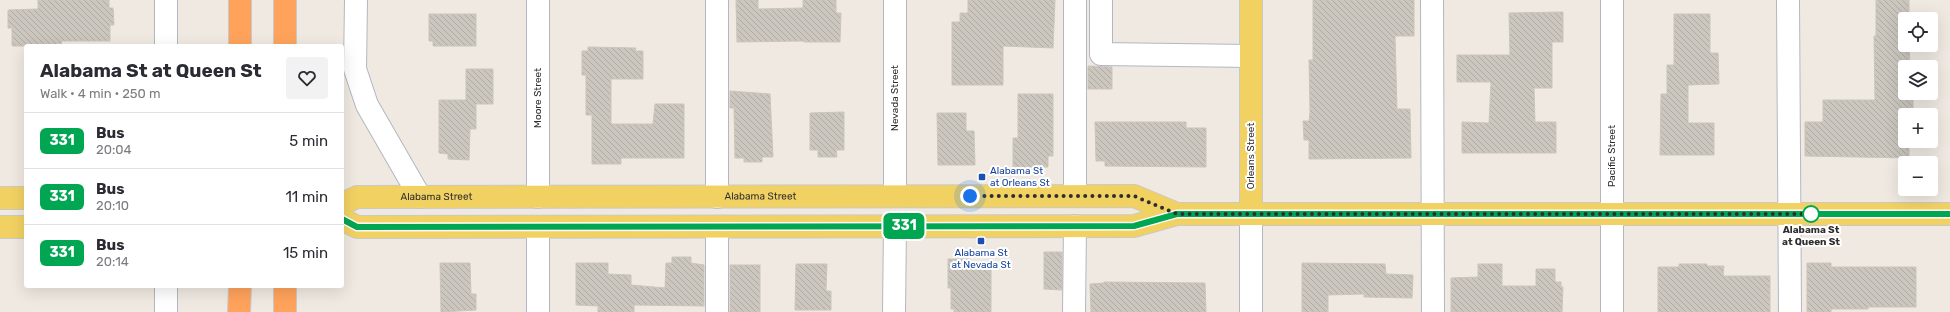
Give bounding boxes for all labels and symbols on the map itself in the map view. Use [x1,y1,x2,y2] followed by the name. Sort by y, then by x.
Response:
[889,65,901,131] street label: Nevada Street
[532,68,544,128] street label: Moore Street
[1245,123,1257,189] street label: Orleans Street
[1606,125,1618,187] street label: Pacific Street
[990,165,1050,189] place label: Alabama St at Orleans St
[977,172,987,182] marker: Alabama St at Orleans St
[960,186,980,206] your location
[724,190,797,203] street label: Alabama Street
[400,191,473,203] street label: Alabama Street
[1802,205,1820,223] marker: Alabama St at Queen St
[881,213,927,239] line badge: 331
[1782,224,1840,248] place label: Alabama St at Queen St
[976,236,986,246] marker: Alabama St at Nevada St
[951,247,1011,271] place label: Alabama St at Nevada St

